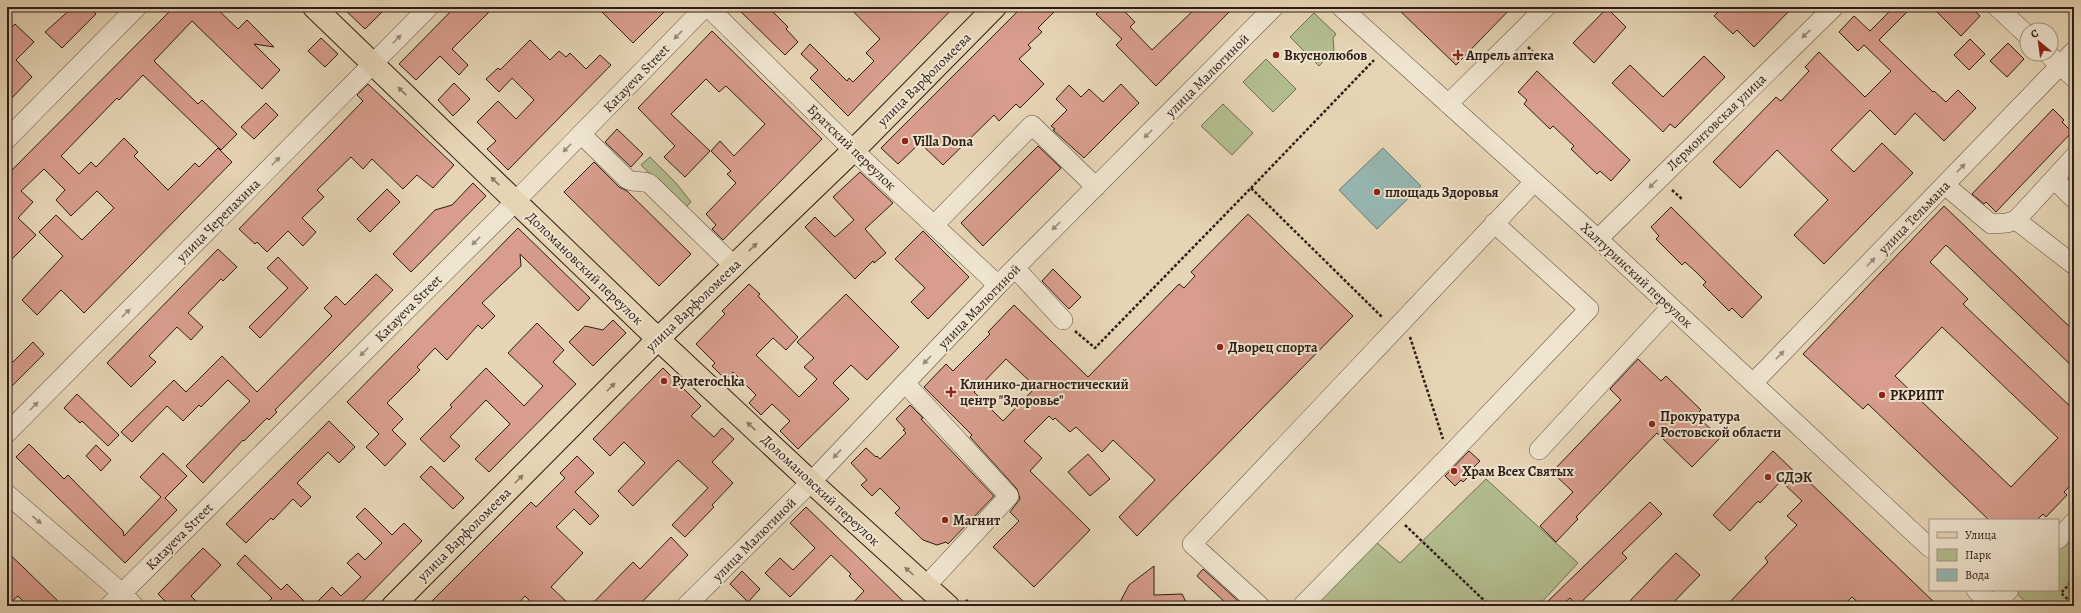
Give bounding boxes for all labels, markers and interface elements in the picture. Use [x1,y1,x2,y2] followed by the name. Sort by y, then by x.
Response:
[2019,22,2059,62] north arrow
[2028,25,2041,42] text: С
[873,28,976,131] street label: улица Варфоломеева
[1161,29,1253,122] street label: улица Малюгиной
[1801,29,1811,39] one-way arrow
[673,30,683,40] one-way arrow
[392,34,402,44] one-way arrow
[599,40,674,117] street label: Katayeva Street
[1284,46,1367,65] place label: Вкуснолюбов
[1465,46,1554,65] place label: Апрель аптека
[1271,50,1281,60] marker: Вкуснолюбов
[1453,50,1463,60] marker: Апрель аптека
[1662,69,1771,175] street label: Лермонтовская улица
[397,86,407,96] one-way arrow
[803,100,900,195] street label: Братский переулок
[1143,129,1153,139] one-way arrow
[912,132,973,151] place label: Villa Dona
[900,136,910,146] marker: Villa Dona
[563,143,572,153] one-way arrow
[271,156,281,166] one-way arrow
[1956,163,1966,173] one-way arrow
[172,174,265,267] street label: улица Черепахина
[490,176,500,186] one-way arrow
[1874,176,1955,259] street label: улица Тельмана
[1648,179,1658,189] one-way arrow
[1385,183,1499,202] place label: площадь Здоровья
[1372,187,1382,197] marker: площадь Здоровья
[522,207,647,329] street label: Доломановский переулок
[1576,218,1697,332] street label: Халтуринский переулок
[1051,221,1061,231] one-way arrow
[471,236,481,245] one-way arrow
[748,242,758,252] one-way arrow
[641,255,746,357] street label: улица Варфоломеева
[1866,257,1876,267] one-way arrow
[933,260,1025,354] street label: улица Малюгиной
[370,270,446,346] street label: Katayeva Street
[121,308,131,318] one-way arrow
[1228,338,1318,357] place label: Дворец спорта
[1215,342,1225,352] marker: Дворец спорта
[359,347,369,357] one-way arrow
[1775,350,1785,360] one-way arrow
[922,355,932,365] one-way arrow
[672,372,745,391] place label: Pyaterochka
[960,375,1129,410] place label: Клинико-диагностический центр "Здоровье"
[659,376,669,386] marker: Pyaterochka
[606,382,615,392] one-way arrow
[945,386,957,398] marker: Клинико-диагностический центр "Здоровье"
[1890,386,1944,405] place label: РКРИПТ
[1877,390,1887,400] marker: РКРИПТ
[29,401,39,411] one-way arrow
[1660,407,1781,442] place label: Прокуратура Ростовской области
[1647,419,1657,429] marker: Прокуратура Ростовской области
[746,421,756,430] one-way arrow
[757,430,884,551] street label: Доломановский переулок
[833,449,842,459] one-way arrow
[1462,462,1574,481] place label: Храм Всех Святых
[1449,466,1459,476] marker: Храм Всех Святых
[1776,468,1813,487] place label: СДЭК
[1763,472,1773,482] marker: СДЭК
[514,474,524,484] one-way arrow
[413,483,516,586] street label: улица Варфоломеева
[708,493,800,586] street label: улица Малюгиной
[141,498,217,574] street label: Katayeva Street
[953,511,1001,530] place label: Магнит
[31,515,42,524] one-way arrow
[940,515,950,525] marker: Магнит
[1929,519,2059,591] legend
[1965,527,1997,543] text: Улица
[1965,547,1991,563] text: Парк
[904,566,914,575] one-way arrow
[1965,567,1990,583] text: Вода

